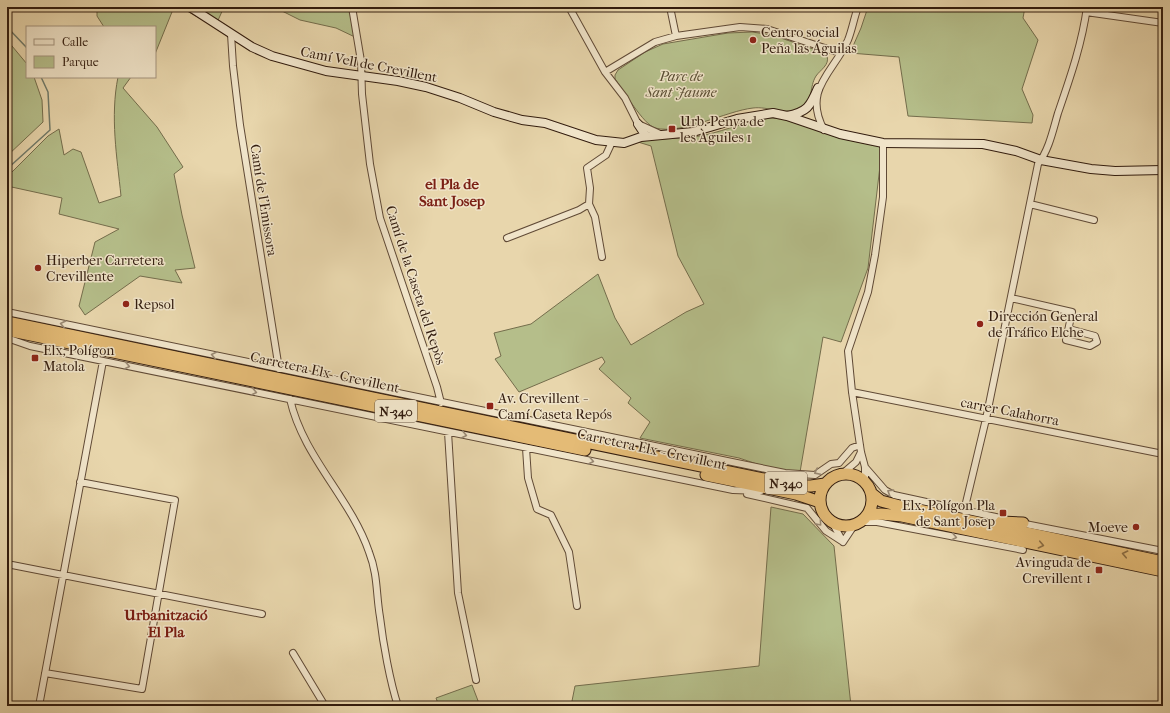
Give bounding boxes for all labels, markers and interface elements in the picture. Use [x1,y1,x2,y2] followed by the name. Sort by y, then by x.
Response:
[761,24,857,57] place label: Centro social Peña las Águilas
[26,26,156,78] legend
[62,35,88,49] text: Calle
[748,35,758,45] marker: Centro social Peña las Águilas
[299,43,439,86] street label: Camí Vell de Crevillent
[62,55,99,69] text: Parque
[645,68,717,101] park label: Parc de Sant Jaume
[679,113,764,146] place label: Urb. Penya de les Àguiles 1
[667,124,677,134] marker: Urb. Penya de les Àguiles 1
[246,143,281,258] street label: Camí de l'Emissora
[419,175,485,210] district label: el Pla de Sant Josep
[382,204,449,367] street label: Camí de la Caseta del Repòs
[46,252,164,285] place label: Hiperber Carretera Crevillente
[33,263,43,273] marker: Hiperber Carretera Crevillente
[134,296,175,313] place label: Repsol
[121,299,131,309] marker: Repsol
[988,308,1098,341] place label: Dirección General de Tráfico Elche
[975,319,985,329] marker: Dirección General de Tráfico Elche
[60,320,67,329] one-way arrow
[43,342,114,375] place label: Elx, Polígon Matola
[249,348,401,397] street label: Carretera Elx - Crevillent
[211,352,217,360] one-way arrow
[30,353,40,363] marker: Elx, Polígon Matola
[124,361,130,370] one-way arrow
[251,387,257,395] one-way arrow
[497,390,612,423] place label: Av. Crevillent - Camí Caseta Repós
[959,394,1061,429] street label: carrer Calahorra
[375,400,417,422] road number: N-340
[485,401,495,411] marker: Av. Crevillent - Camí Caseta Repós
[576,425,728,474] street label: Carretera Elx - Crevillent
[461,430,467,439] one-way arrow
[588,457,594,465] one-way arrow
[814,467,821,475] one-way arrow
[765,472,807,494] road number: N-340
[887,490,894,497] one-way arrow
[902,497,996,530] place label: Elx, Polígon Pla de Sant Josep
[998,508,1008,518] marker: Elx, Polígon Pla de Sant Josep
[814,518,821,525] one-way arrow
[1088,519,1128,536] place label: Moeve
[1131,522,1141,532] marker: Moeve
[951,532,957,540] one-way arrow
[1038,541,1045,549] one-way arrow
[1122,550,1128,558] one-way arrow
[1015,554,1091,587] place label: Avinguda de Crevillent 1
[1094,565,1104,575] marker: Avinguda de Crevillent 1
[123,606,208,641] district label: Urbanització El Pla

